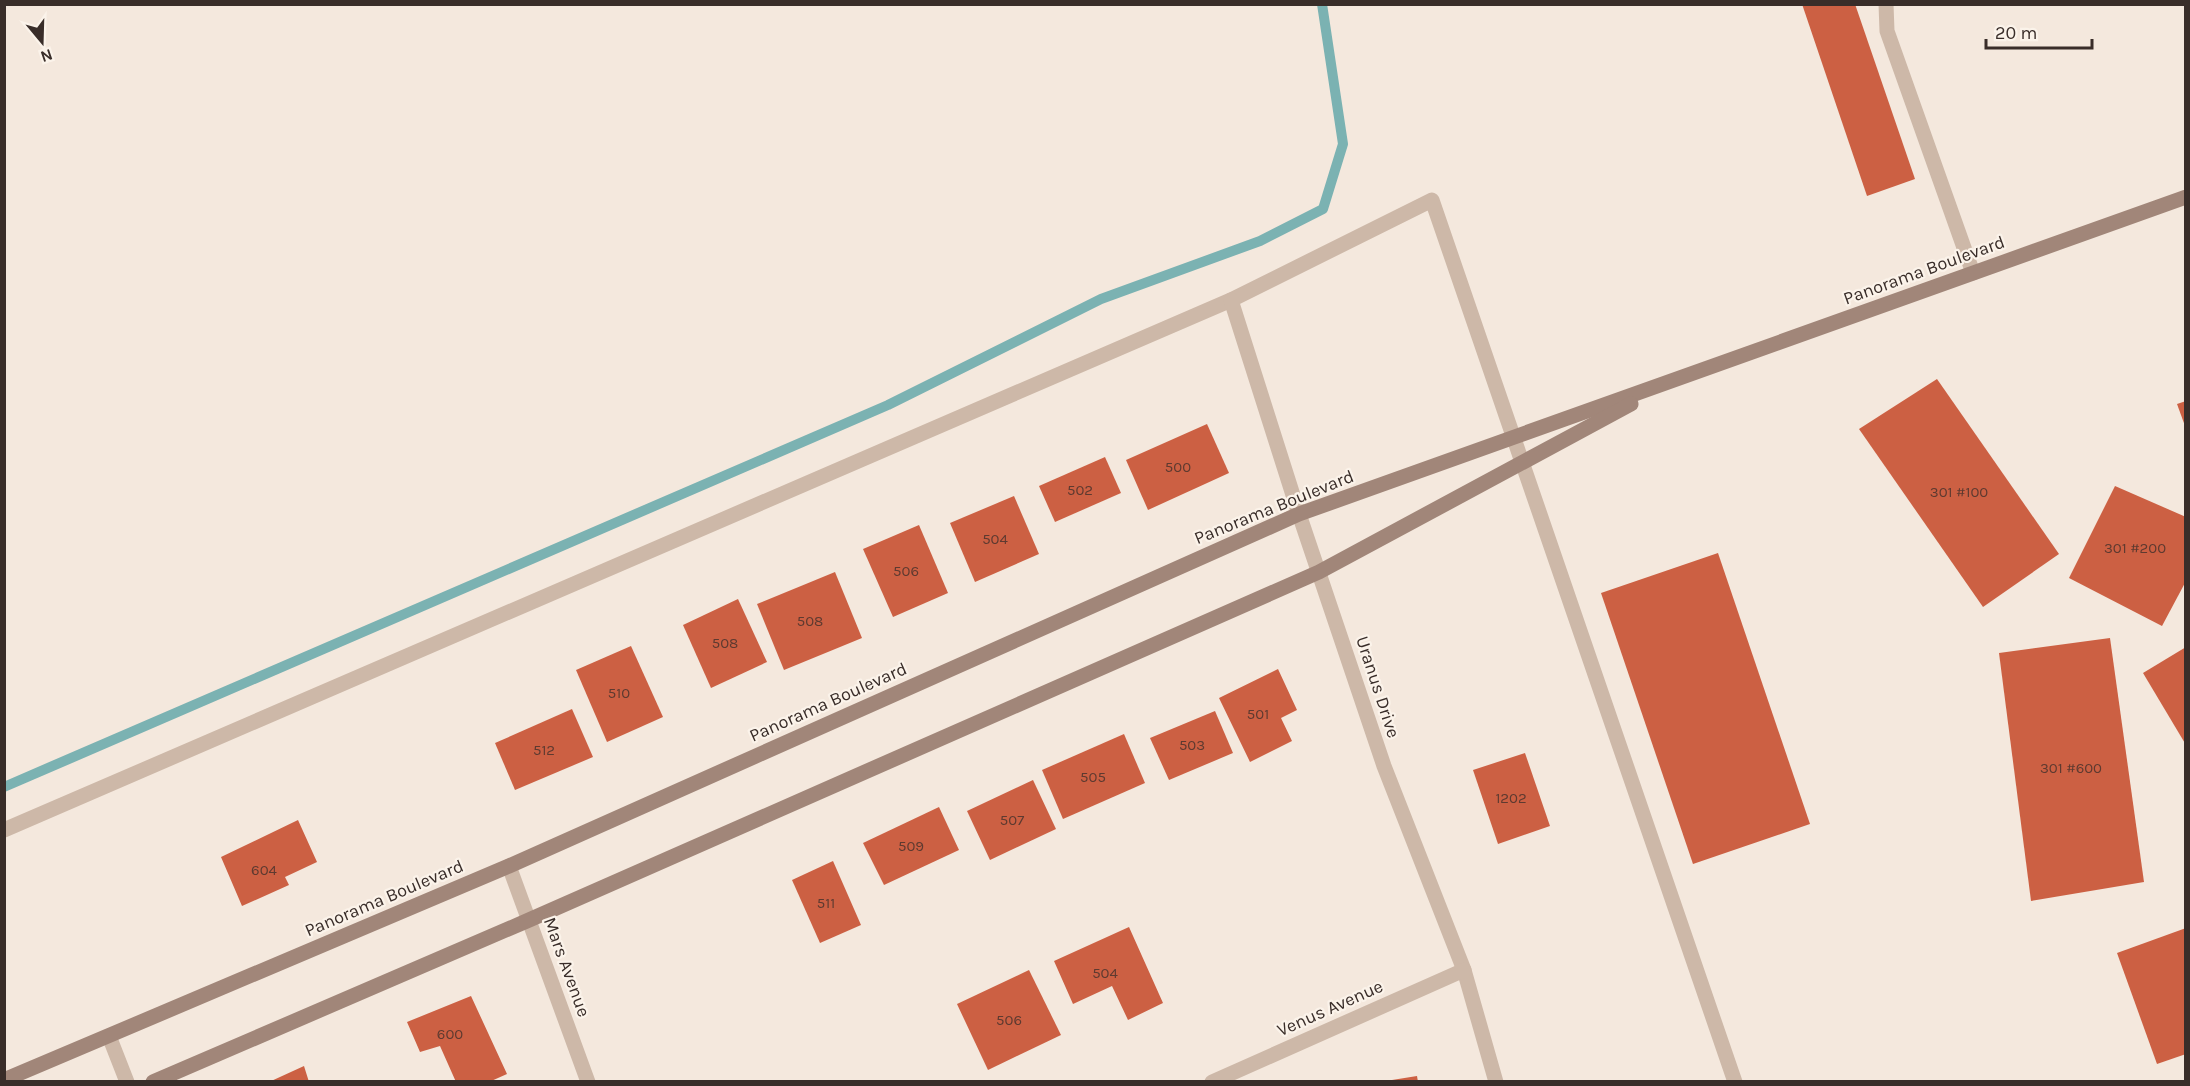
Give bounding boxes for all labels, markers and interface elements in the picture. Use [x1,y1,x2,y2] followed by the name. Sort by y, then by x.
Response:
[12,12,72,72] north arrow
[1986,12,2092,50] scale bar
[1995,22,2037,44] text: 20 m
[38,45,55,67] text: N
[1840,231,2008,309] street label: Panorama Boulevard
[1165,458,1191,476] house number: 500
[1191,465,1357,549] street label: Panorama Boulevard
[1067,481,1093,499] house number: 502
[1930,483,1988,501] house number: 301 #100
[982,530,1008,548] house number: 504
[2104,539,2166,557] house number: 301 #200
[893,562,919,580] house number: 506
[797,612,823,630] house number: 508
[1351,633,1405,741] street label: Uranus Drive
[712,634,738,652] house number: 508
[746,657,910,747] street label: Panorama Boulevard
[608,684,630,702] house number: 510
[1247,705,1269,723] house number: 501
[1179,736,1205,754] house number: 503
[533,741,555,759] house number: 512
[2040,759,2102,777] house number: 301 #600
[1080,768,1106,786] house number: 505
[1495,789,1527,807] house number: 1202
[1000,811,1024,829] house number: 507
[898,837,924,855] house number: 509
[301,855,467,941] street label: Panorama Boulevard
[251,861,278,879] house number: 604
[817,894,835,912] house number: 511
[539,914,595,1020] street label: Mars Avenue
[1092,964,1118,982] house number: 504
[1274,975,1386,1041] street label: Venus Avenue
[996,1011,1022,1029] house number: 506
[437,1025,463,1043] house number: 600

